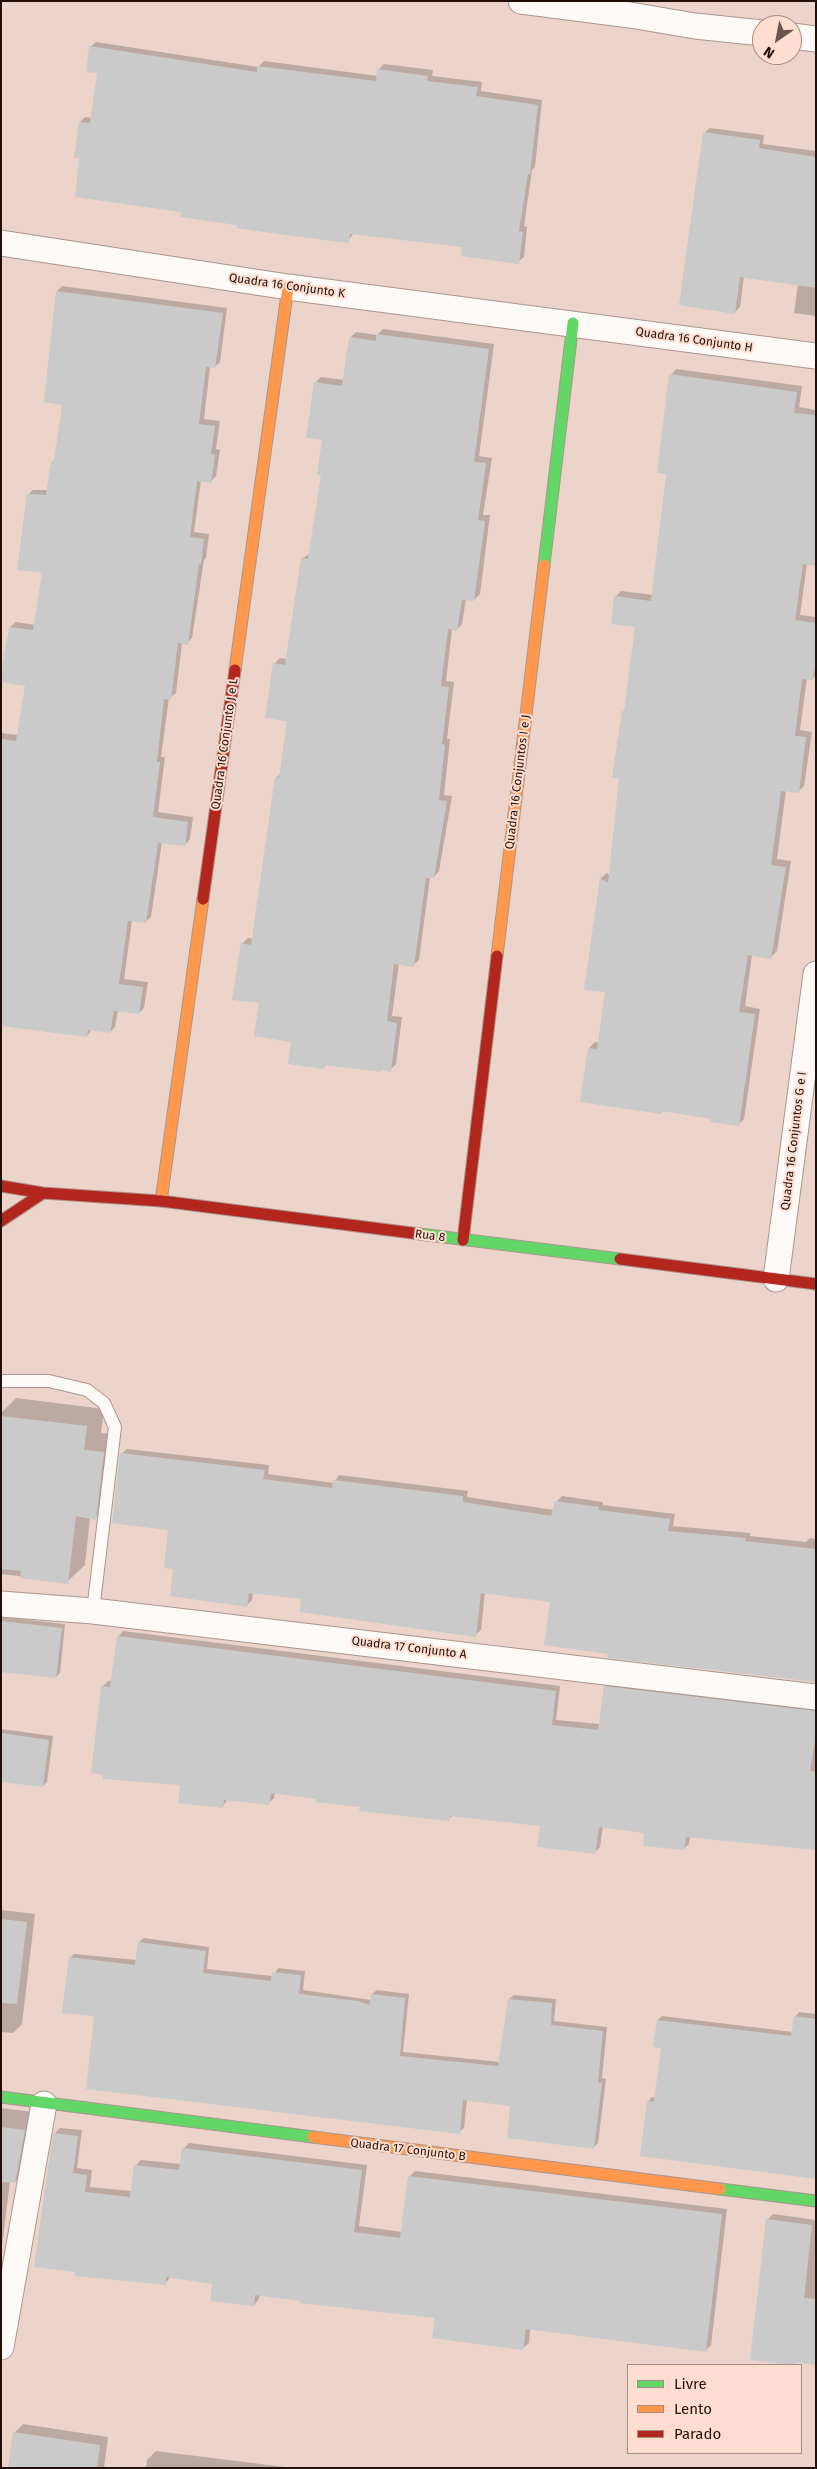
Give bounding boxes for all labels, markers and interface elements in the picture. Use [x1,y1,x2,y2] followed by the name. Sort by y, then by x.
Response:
[752,15,802,65] north arrow
[761,43,778,62] text: N
[228,271,346,301] street label: Quadra 16 Conjunto K
[635,325,753,355] street label: Quadra 16 Conjunto H
[209,677,241,811] street label: Quadra 16 Conjunto J e L
[503,714,533,850] street label: Quadra 16 Conjuntos I e J
[778,1071,810,1211] street label: Quadra 16 Conjuntos G e I
[414,1227,446,1245] street label: Rua 8
[351,1634,467,1662] street label: Quadra 17 Conjunto A
[349,2136,467,2164] street label: Quadra 17 Conjunto B
[627,2364,802,2454] legend
[674,2375,707,2393] text: Livre
[674,2400,712,2418] text: Lento
[674,2425,721,2443] text: Parado

